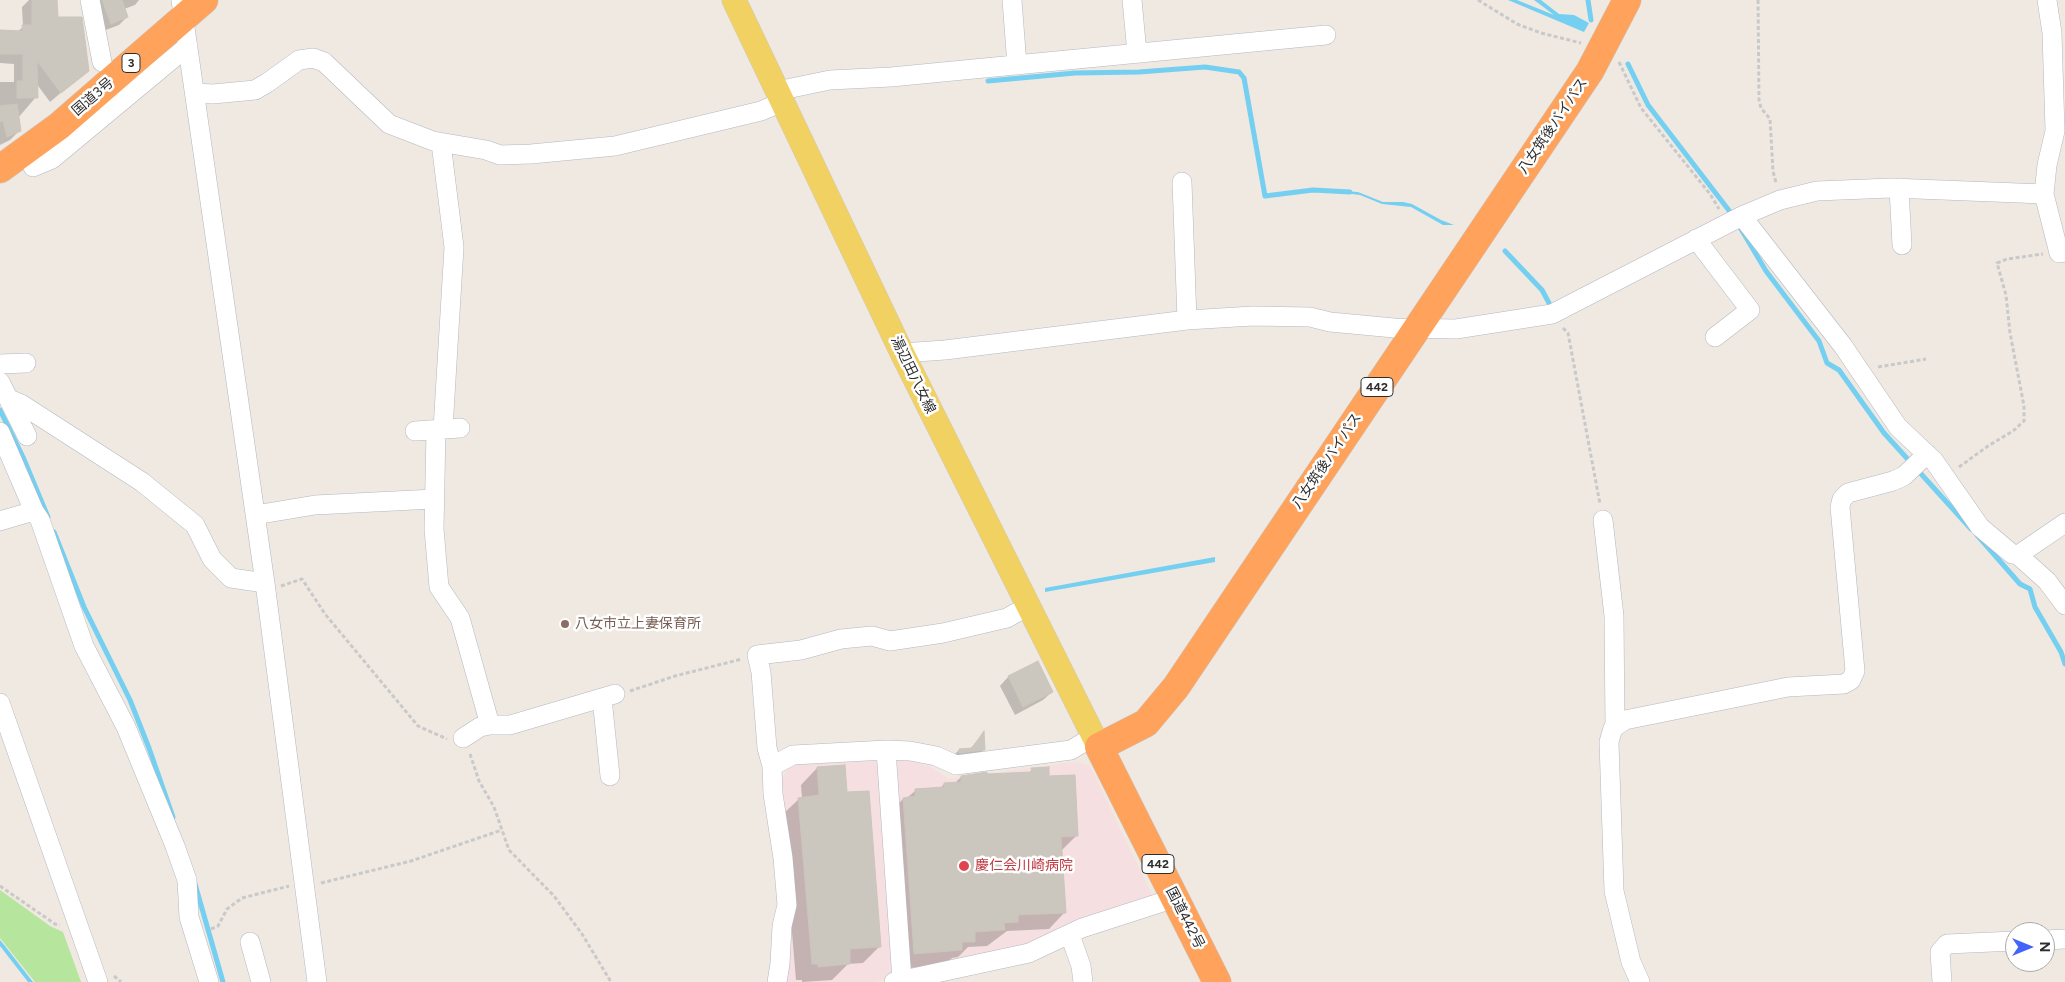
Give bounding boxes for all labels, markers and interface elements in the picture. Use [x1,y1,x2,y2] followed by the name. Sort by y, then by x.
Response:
[122,54,140,72] road number: 3
[69,74,117,120] street label: 国道3号
[1515,75,1591,177] street label: 八女筑後バイパス
[887,334,939,416] street label: 湯辺田八女線
[1361,378,1393,397] road number: 442
[1289,410,1365,512] street label: 八女筑後バイパス
[575,616,701,632] place label: 八女市立上妻保育所
[559,618,571,630] marker: 八女市立上妻保育所
[1142,854,1174,874] road number: 442
[975,858,1073,874] place label: 慶仁会川崎病院
[957,859,971,873] marker: 慶仁会川崎病院
[1162,884,1208,952] street label: 国道442号
[2005,922,2055,972] north arrow
[2036,942,2053,952] text: N

